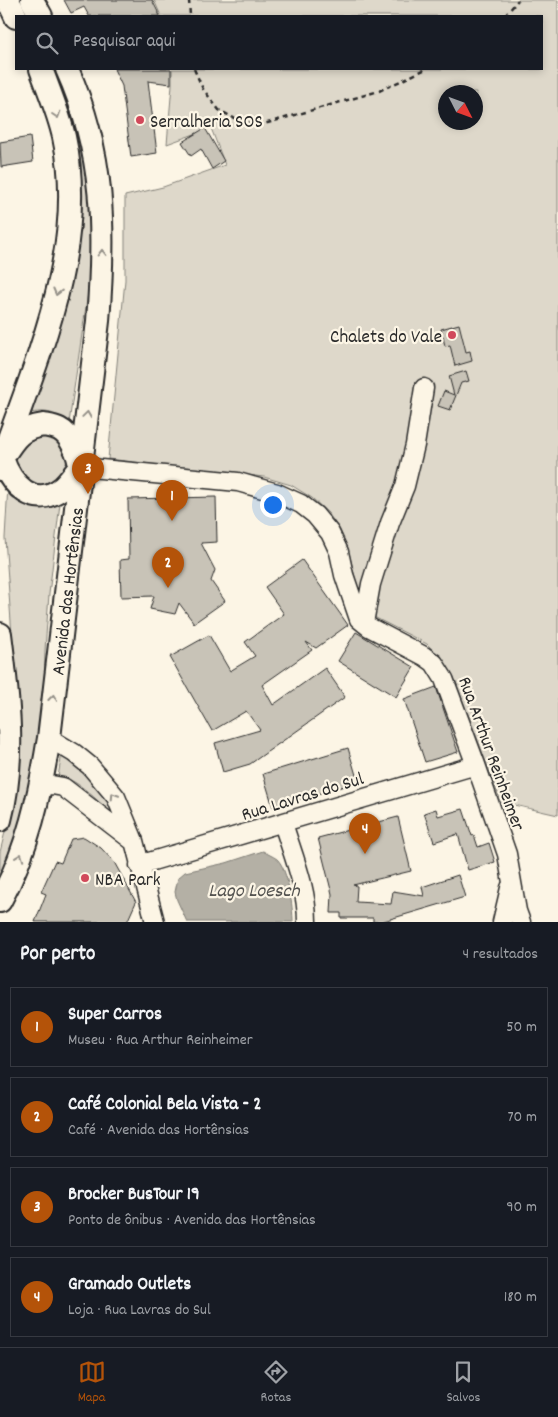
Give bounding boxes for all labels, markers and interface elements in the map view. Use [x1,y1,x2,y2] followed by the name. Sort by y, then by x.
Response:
[15,15,543,70] search box
[33,29,61,57] icon: search
[73,29,175,56] text: Pesquisar aqui
[438,85,483,130] north arrow
[51,110,61,119] one-way arrow
[150,110,263,137] place label: Serralheria SOS
[134,114,146,126] marker: Serralheria SOS
[97,249,107,257] one-way arrow
[52,288,63,297] one-way arrow
[330,325,442,352] place label: Chalets do Vale
[446,329,458,341] marker: Chalets do Vale
[81,411,92,419] one-way arrow
[72,453,104,494] pin: 3
[156,480,188,521] pin: 1
[260,492,286,518] your location
[46,506,93,677] street label: Avenida das Hortênsias
[152,547,184,588] pin: 2
[449,673,530,835] street label: Rua Arthur Reinheimer
[47,694,58,702] one-way arrow
[239,767,368,830] street label: Rua Lavras do Sul
[111,793,121,802] one-way arrow
[349,813,381,854] pin: 4
[14,853,24,861] one-way arrow
[95,868,161,895] place label: NBA Park
[79,872,91,884] marker: NBA Park
[208,878,300,906] water label: Lago Loesch
[20,940,95,970] text: Por perto
[463,943,538,966] text: 4 resultados
[68,1002,162,1029] text: Super Carros
[35,1016,39,1039] text: 1
[506,1016,537,1039] text: 50 m
[68,1029,253,1052] text: Museu · Rua Arthur Reinheimer
[68,1092,262,1119] text: Café Colonial Bela Vista - 2
[34,1106,41,1129] text: 2
[507,1106,537,1129] text: 70 m
[68,1119,249,1142] text: Café · Avenida das Hortênsias
[68,1182,200,1209] text: Brocker BusTour 19
[33,1196,41,1219] text: 3
[506,1196,537,1219] text: 90 m
[68,1209,316,1232] text: Ponto de ônibus · Avenida das Hortênsias
[68,1272,191,1299] text: Gramado Outlets
[34,1286,40,1309] text: 4
[504,1286,537,1309] text: 180 m
[68,1299,211,1322] text: Loja · Rua Lavras do Sul
[78,1358,106,1408] tab: Mapa
[261,1358,291,1408] tab: Rotas
[446,1358,480,1408] tab: Salvos

